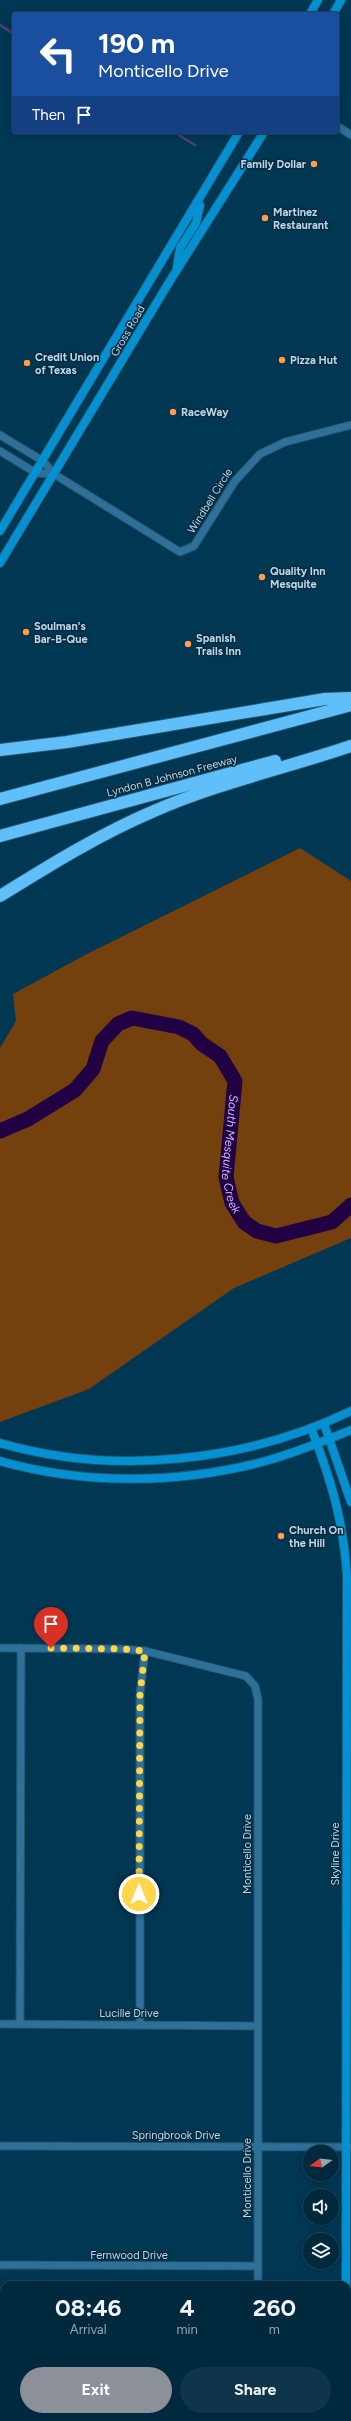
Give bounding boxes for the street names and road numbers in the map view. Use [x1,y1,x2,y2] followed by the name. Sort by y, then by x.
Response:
[108,303,148,359] street label: Gross Road
[185,466,235,536] street label: Windbell Circle
[105,752,239,800] street label: Lyndon B Johnson Freeway
[241,1814,254,1894] street label: Monticello Drive
[329,1822,342,1886] street label: Skyline Drive
[99,2007,159,2020] street label: Lucille Drive
[132,2129,220,2142] street label: Springbrook Drive
[241,2138,254,2218] street label: Monticello Drive
[90,2249,168,2262] street label: Fernwood Drive

